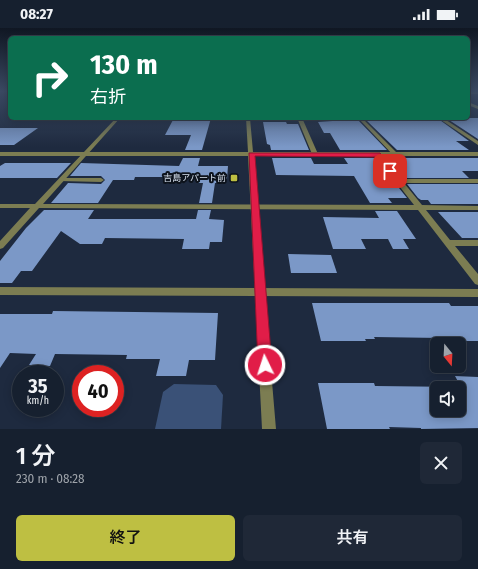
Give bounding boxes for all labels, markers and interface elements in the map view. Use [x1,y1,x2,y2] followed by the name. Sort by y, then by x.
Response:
[20,5,53,23] text: 08:27
[90,48,158,81] text: 130 m
[24,52,76,104] icon: right
[90,86,126,108] text: 右折
[373,154,407,188] pin
[379,160,401,182] icon: arrive
[163,173,226,183] place label: 吉島アパート前
[229,173,239,183] marker: 吉島アパート前
[430,337,466,373] north arrow
[430,337,466,417] map controls
[244,344,286,386] position arrow
[72,365,124,417] speed limit sign: 40
[28,374,48,398] text: 35
[430,381,466,417] button: sound
[27,395,49,407] text: km/h
[16,442,55,470] text: 1 分
[420,442,462,484] button: close
[16,471,85,486] text: 230 m · 08:28
[16,515,235,561] button: 終了
[243,515,462,561] button: 共有

